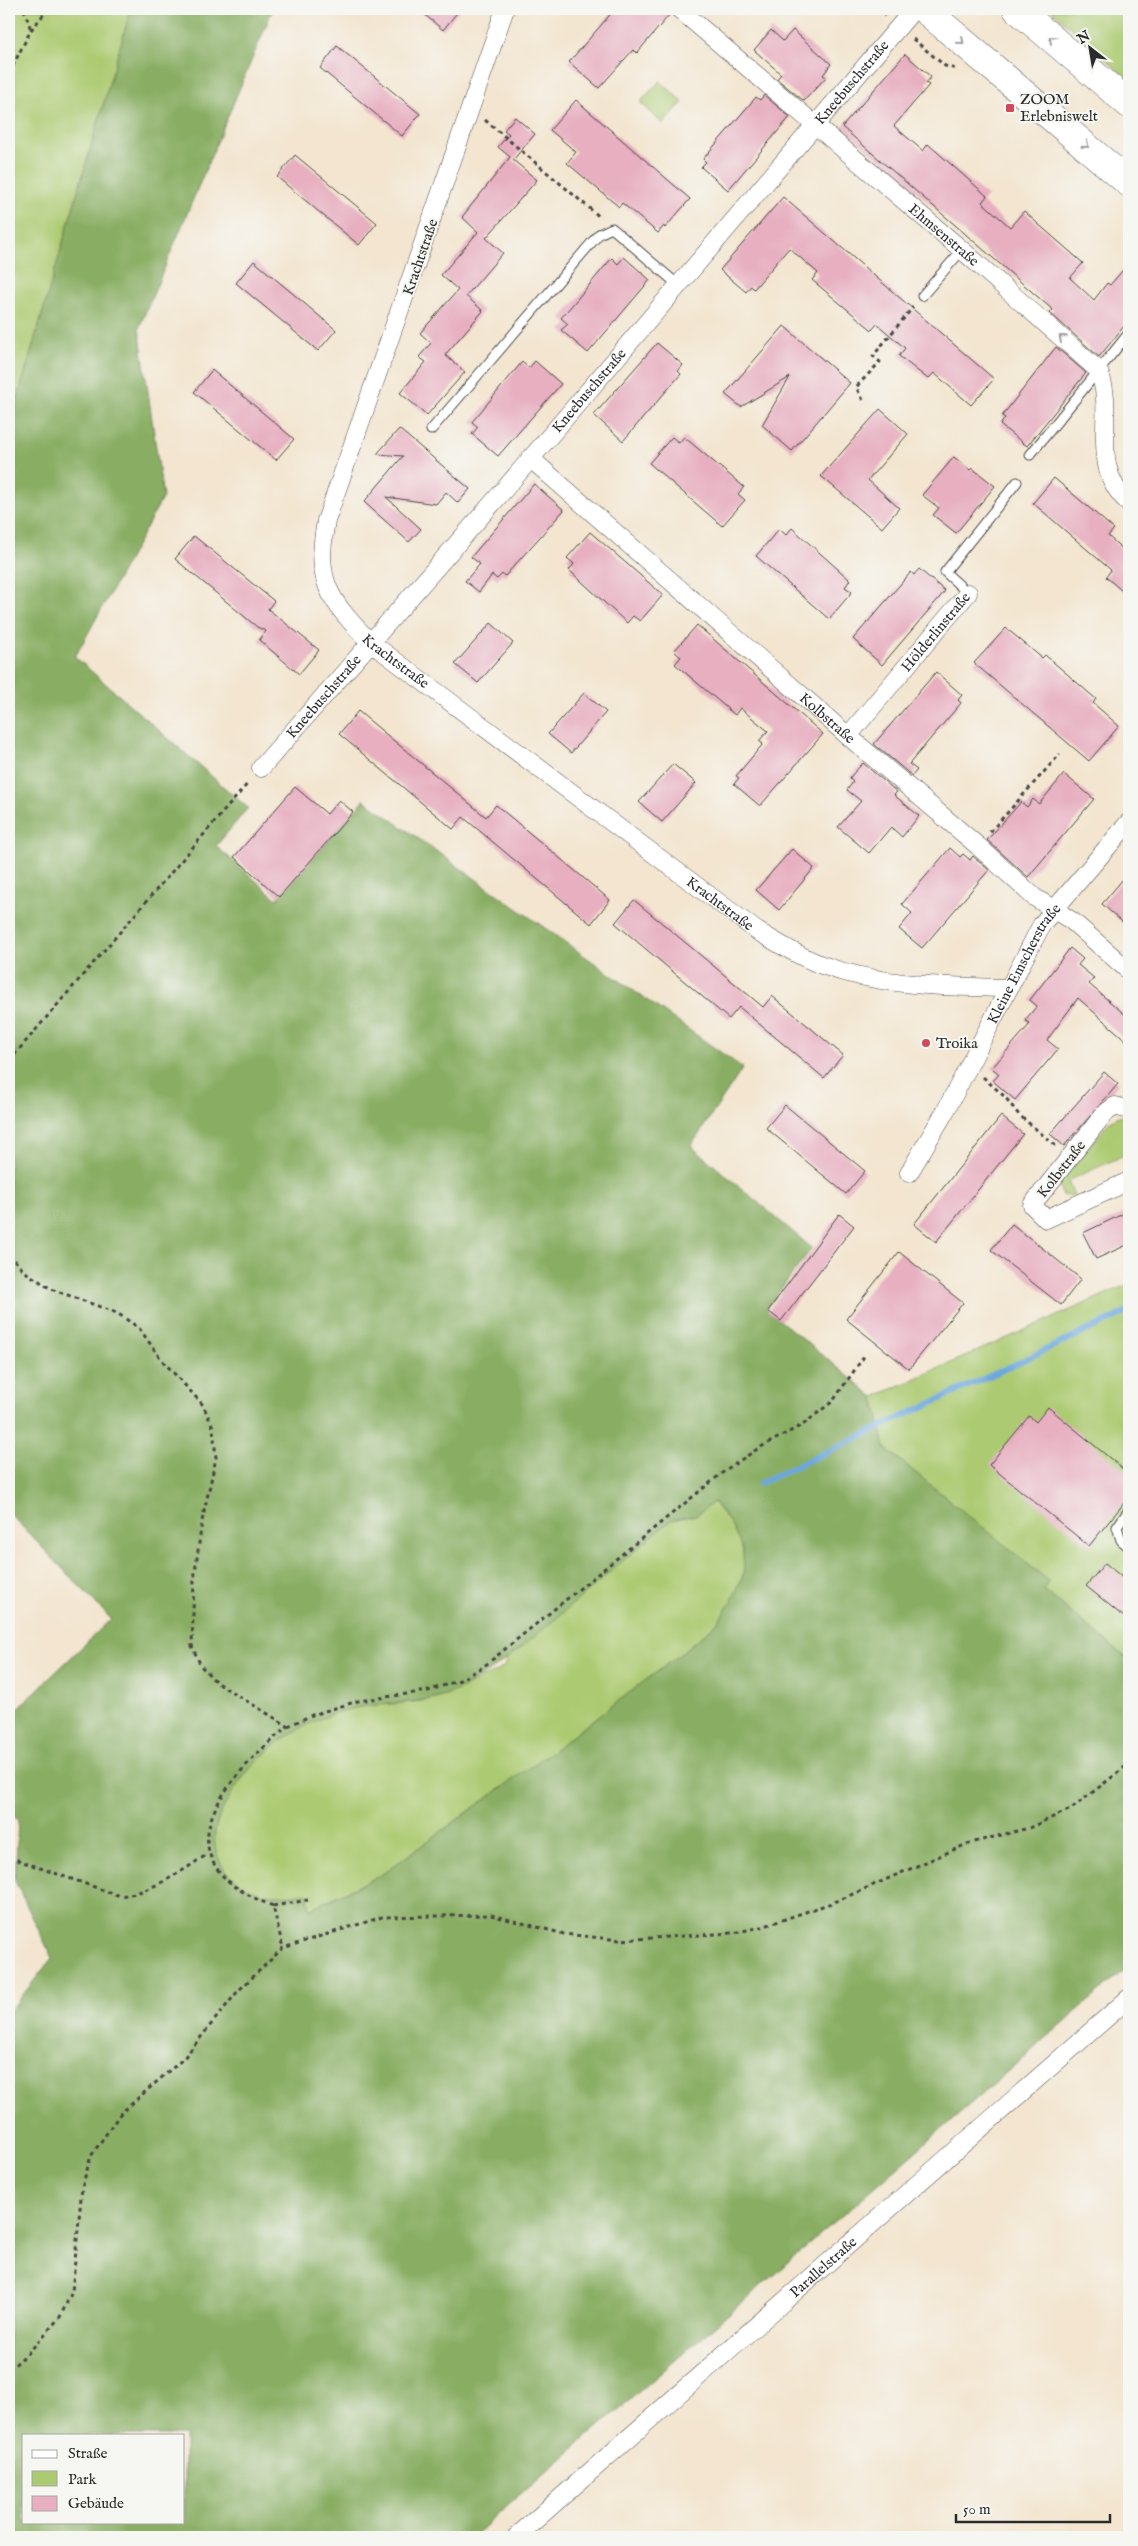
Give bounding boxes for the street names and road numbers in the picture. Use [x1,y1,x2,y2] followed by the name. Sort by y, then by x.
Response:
[811,36,893,129] street label: Kneebuschstraße
[904,199,983,271] street label: Ehmsenstraße
[399,216,442,298] street label: Krachtstraße
[548,344,631,437] street label: Kneebuschstraße
[897,588,975,676] street label: Hölderlinstraße
[357,630,433,693] street label: Krachtstraße
[282,651,366,743] street label: Kneebuschstraße
[795,689,859,748] street label: Kolbstraße
[682,872,757,935] street label: Krachtstraße
[983,900,1065,1027] street label: Kleine Emscherstraße
[1033,1137,1090,1202] street label: Kolbstraße
[786,2233,861,2302] street label: Parallelstraße

